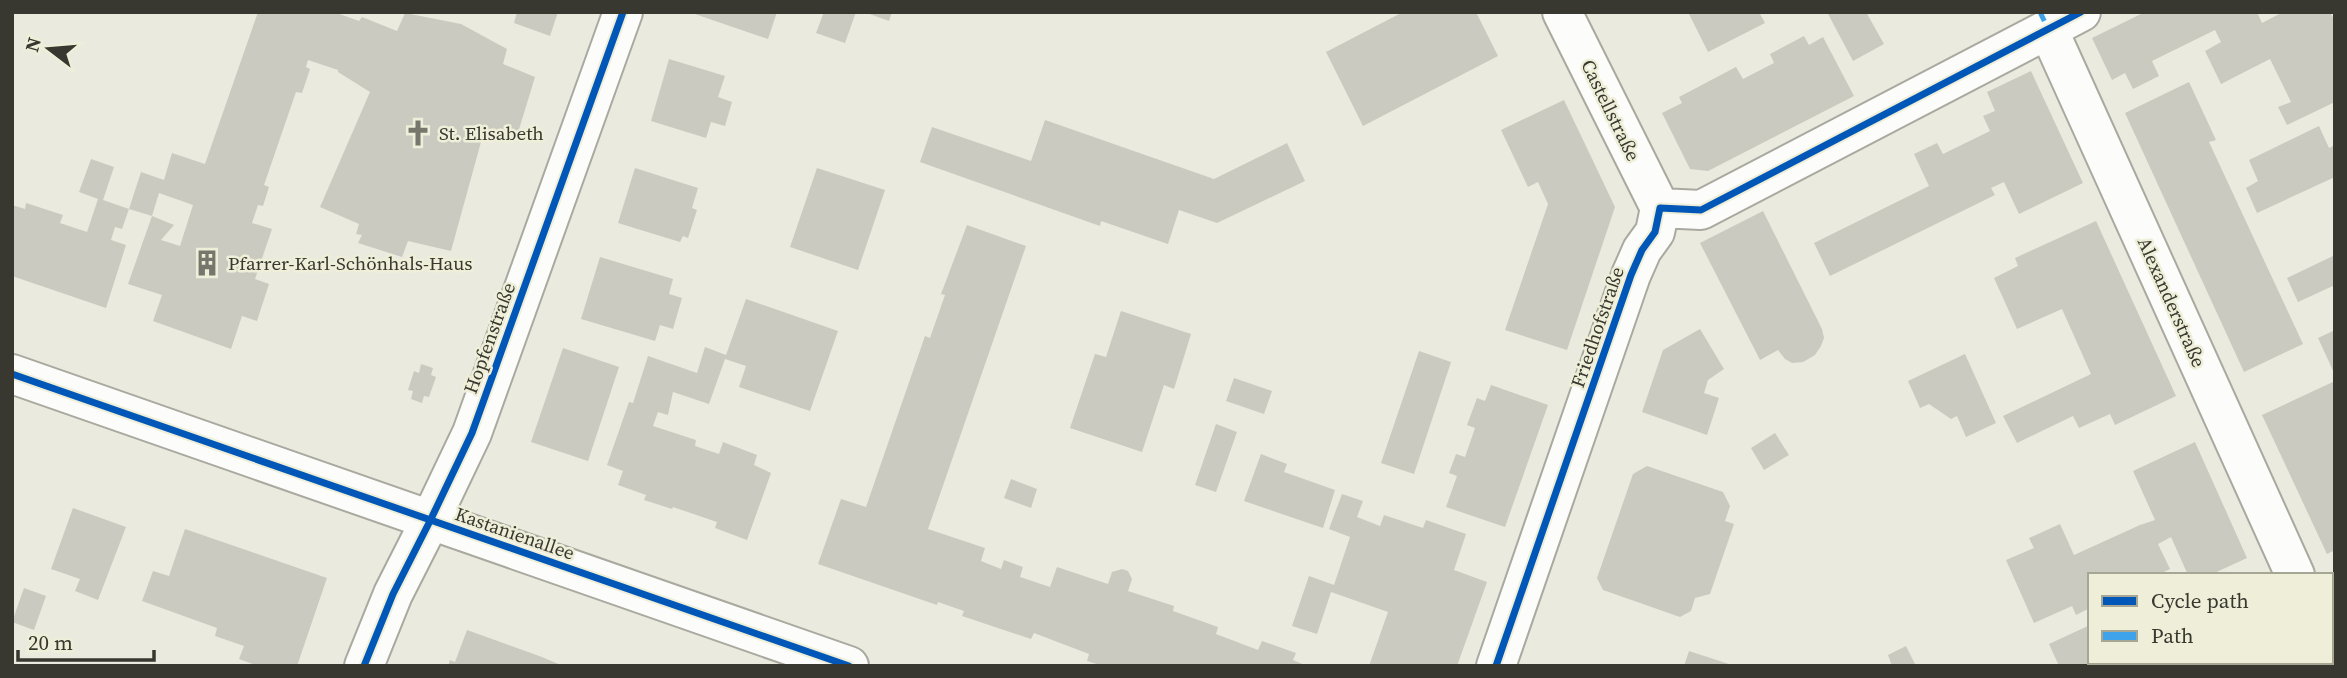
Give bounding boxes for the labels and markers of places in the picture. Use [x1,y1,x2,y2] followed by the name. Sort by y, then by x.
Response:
[403,118,433,148] church icon: St. Elisabeth
[439,120,544,146] place label: St. Elisabeth
[192,248,222,278] building icon: Pfarrer-Karl-Schönhals-Haus
[228,250,473,276] place label: Pfarrer-Karl-Schönhals-Haus

